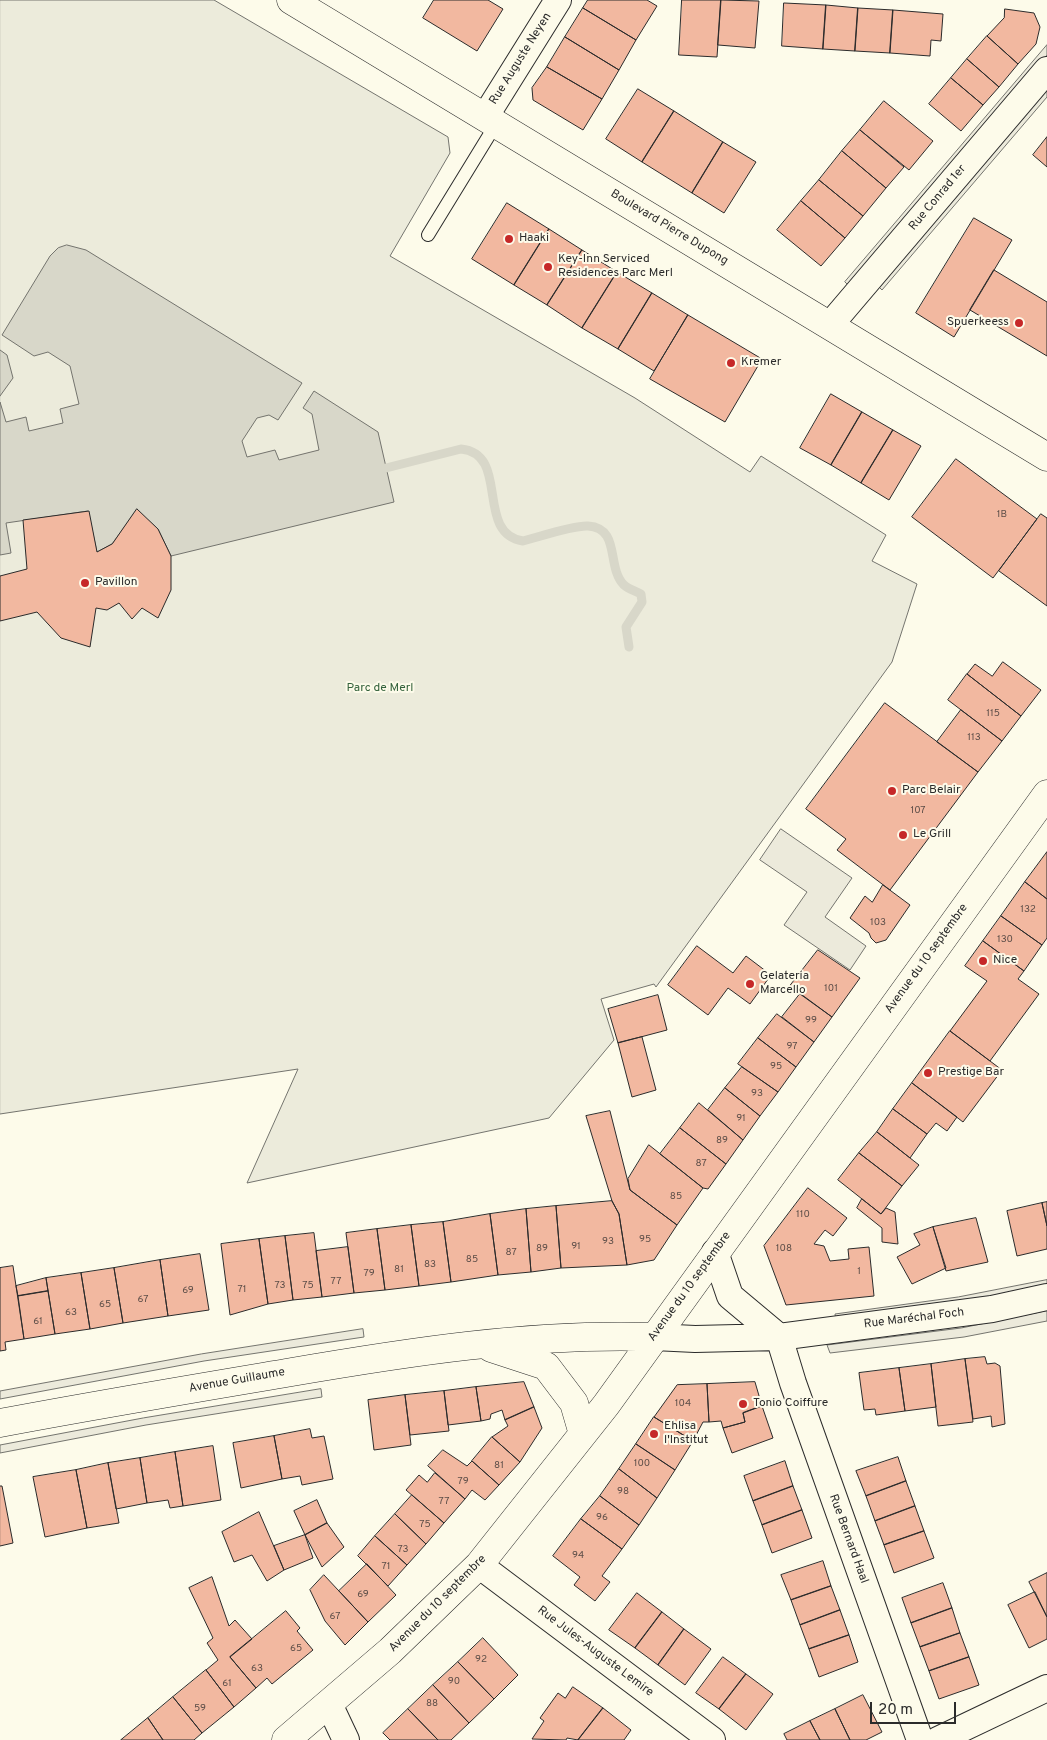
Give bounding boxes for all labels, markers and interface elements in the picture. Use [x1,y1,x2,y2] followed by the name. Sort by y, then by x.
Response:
[487,10,555,108] street label: Rue Auguste Neyen
[906,162,970,234] street label: Rue Conrad 1er
[607,187,731,269] street label: Boulevard Pierre Dupong
[519,232,549,246] place label: Haaki
[503,233,515,245] marker: Haaki
[558,253,673,281] place label: Key-Inn Serviced Residences Parc Merl
[542,261,554,273] marker: Key-Inn Serviced Residences Parc Merl
[947,316,1009,330] place label: Spuerkeess
[1013,317,1025,329] marker: Spuerkeess
[741,356,781,370] place label: Kremer
[725,357,737,369] marker: Kremer
[997,509,1007,521] house number: 1B
[95,576,137,590] place label: Pavillon
[79,577,91,589] marker: Pavillon
[347,682,413,696] park label: Parc de Merl
[986,708,1000,720] house number: 115
[967,732,981,744] house number: 113
[902,784,961,798] place label: Parc Belair
[886,785,898,797] marker: Parc Belair
[910,805,926,817] house number: 107
[913,828,951,842] place label: Le Grill
[897,829,909,841] marker: Le Grill
[882,902,972,1016] street label: Avenue du 10 septembre
[1020,904,1036,916] house number: 132
[870,917,886,929] house number: 103
[997,934,1013,946] house number: 130
[993,954,1017,968] place label: Nice
[977,955,989,967] marker: Nice
[760,970,809,998] place label: Gelateria Marcello
[744,978,756,990] marker: Gelateria Marcello
[824,983,838,995] house number: 101
[805,1015,817,1027] house number: 99
[787,1041,797,1053] house number: 97
[770,1061,782,1073] house number: 95
[938,1066,1004,1080] place label: Prestige Bar
[922,1067,934,1079] marker: Prestige Bar
[751,1088,763,1100] house number: 93
[736,1113,746,1125] house number: 91
[716,1135,728,1147] house number: 89
[695,1158,707,1170] house number: 87
[670,1191,682,1203] house number: 85
[796,1209,810,1221] house number: 110
[645,1230,735,1344] street label: Avenue du 10 septembre
[639,1234,651,1246] house number: 95
[602,1236,614,1248] house number: 93
[571,1241,581,1253] house number: 91
[536,1243,548,1255] house number: 89
[776,1243,792,1255] house number: 108
[505,1247,517,1259] house number: 87
[466,1254,478,1266] house number: 85
[424,1259,436,1271] house number: 83
[394,1264,404,1276] house number: 81
[857,1266,861,1278] house number: 1
[363,1268,375,1280] house number: 79
[331,1276,341,1288] house number: 77
[274,1280,286,1292] house number: 73
[302,1280,314,1292] house number: 75
[237,1284,247,1296] house number: 71
[182,1285,194,1297] house number: 69
[138,1294,148,1306] house number: 67
[99,1299,111,1311] house number: 65
[863,1306,965,1332] street label: Rue Maréchal Foch
[65,1307,77,1319] house number: 63
[33,1316,43,1328] house number: 61
[188,1365,286,1397] street label: Avenue Guillaume
[753,1397,828,1411] place label: Tonio Coiffure
[675,1398,691,1410] house number: 104
[737,1398,749,1410] marker: Tonio Coiffure
[664,1420,708,1448] place label: Ehlisa l'Institut
[648,1428,660,1440] marker: Ehlisa l'Institut
[634,1458,650,1470] house number: 100
[494,1460,504,1472] house number: 81
[457,1476,469,1488] house number: 79
[617,1486,629,1498] house number: 98
[825,1492,871,1586] street label: Rue Bernard Haal
[439,1496,449,1508] house number: 77
[596,1512,608,1524] house number: 96
[419,1519,431,1531] house number: 75
[397,1544,409,1556] house number: 73
[572,1550,584,1562] house number: 94
[386,1552,490,1656] street label: Avenue du 10 septembre
[381,1561,391,1573] house number: 71
[357,1589,369,1601] house number: 69
[534,1604,656,1700] street label: Rue Jules-Auguste Lemire
[330,1611,340,1623] house number: 67
[290,1643,302,1655] house number: 65
[475,1654,487,1666] house number: 92
[251,1663,263,1675] house number: 63
[448,1676,460,1688] house number: 90
[222,1678,232,1690] house number: 61
[872,1692,958,1724] scale bar
[426,1698,438,1710] house number: 88
[878,1701,913,1720] text: 20 m
[194,1703,206,1715] house number: 59

